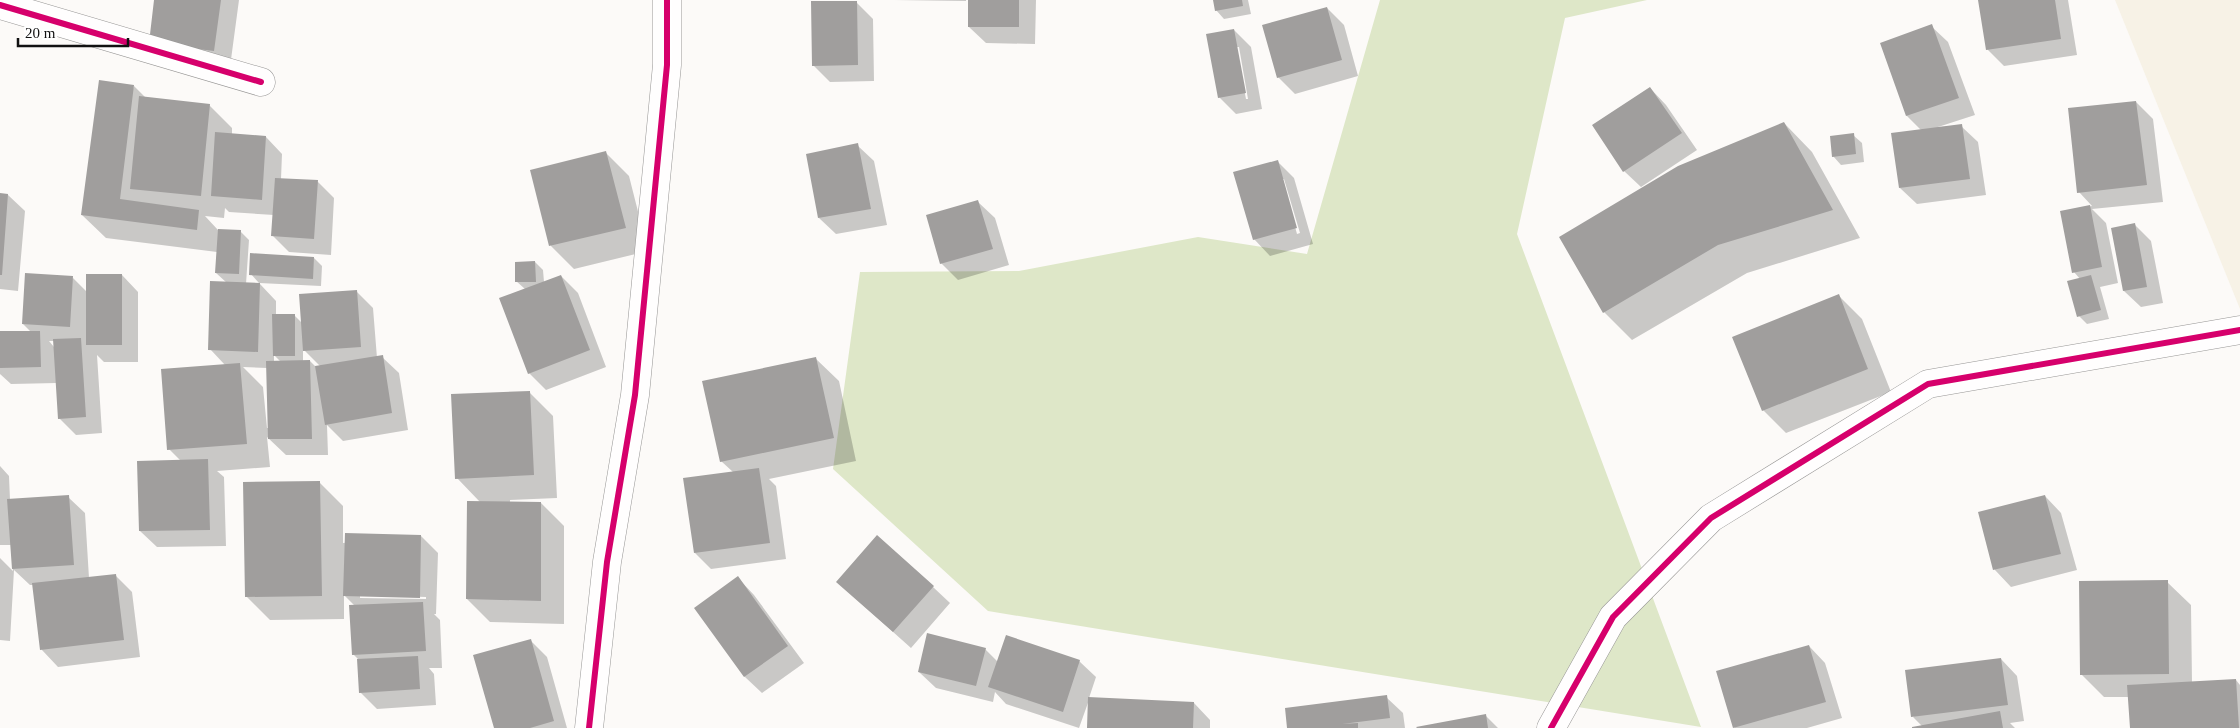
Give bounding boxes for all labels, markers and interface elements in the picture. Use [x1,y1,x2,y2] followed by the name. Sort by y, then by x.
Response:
[18,15,128,47] scale bar
[25,25,56,41] text: 20 m

